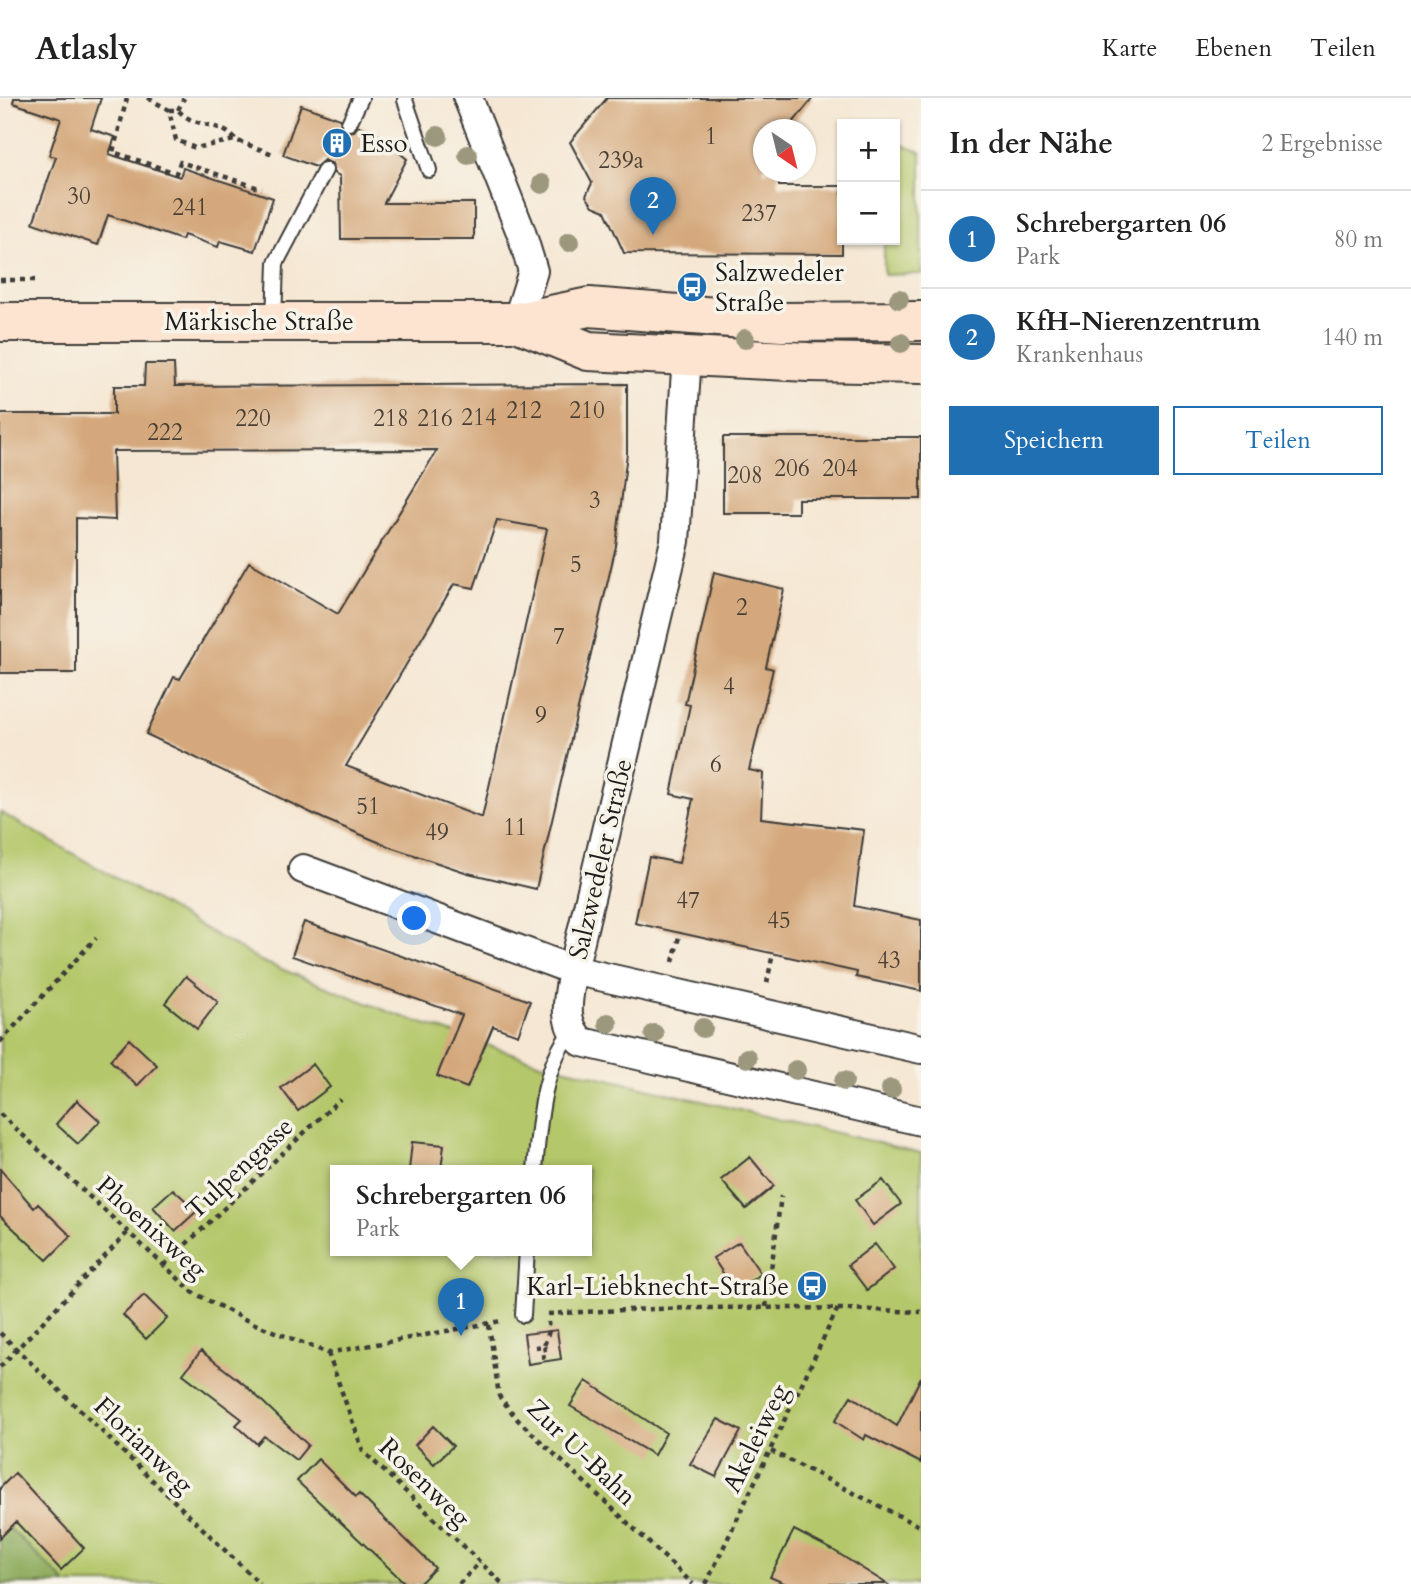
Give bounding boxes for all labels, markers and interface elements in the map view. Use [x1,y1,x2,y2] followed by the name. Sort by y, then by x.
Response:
[35,26,137,71] text: Atlasly
[1102,32,1157,65] text: Karte
[1195,32,1272,65] text: Ebenen
[1310,32,1376,65] text: Teilen
[753,119,816,182] north arrow
[837,119,900,245] map controls
[837,119,900,182] button: +
[705,121,717,152] house number: 1
[949,123,1113,164] text: In der Nähe
[320,126,354,160] building icon: Esso
[360,126,408,161] place label: Esso
[1261,128,1383,159] text: 2 Ergebnisse
[598,145,644,176] house number: 239a
[630,177,676,235] pin: 2
[67,181,91,212] house number: 30
[837,182,900,245] button: −
[172,192,208,223] house number: 241
[741,198,777,229] house number: 237
[1016,206,1226,241] text: Schrebergarten 06
[966,224,978,255] text: 1
[1334,224,1383,255] text: 80 m
[1016,241,1060,272] text: Park
[715,255,844,320] place label: Salzwedeler Straße
[675,270,709,304] bus stop icon: Salzwedeler Straße
[164,304,354,339] street label: Märkische Straße
[1016,304,1261,339] text: KfH-Nierenzentrum
[966,322,978,353] text: 2
[1322,322,1383,353] text: 140 m
[1016,339,1143,370] text: Krankenhaus
[506,395,542,426] house number: 212
[569,395,605,426] house number: 210
[461,402,497,433] house number: 214
[235,403,271,434] house number: 220
[373,403,409,434] house number: 218
[417,403,453,434] house number: 216
[949,406,1159,475] button: Speichern
[1173,406,1383,475] button: Teilen
[147,417,183,448] house number: 222
[774,453,810,484] house number: 206
[822,453,858,484] house number: 204
[727,460,763,491] house number: 208
[589,485,601,516] house number: 3
[570,549,582,580] house number: 5
[736,592,748,623] house number: 2
[553,621,565,652] house number: 7
[723,671,735,702] house number: 4
[535,700,547,731] house number: 9
[710,749,722,780] house number: 6
[560,755,641,963] street label: Salzwedeler Straße
[356,791,380,822] house number: 51
[503,812,527,843] house number: 11
[425,817,449,848] house number: 49
[676,885,700,916] house number: 47
[397,901,431,935] your location
[767,905,791,936] house number: 45
[877,945,901,976] house number: 43
[178,1109,301,1227] street label: Tulpengasse
[330,1165,592,1256] popup
[89,1168,215,1287] street label: Phoenixweg
[356,1178,566,1213] text: Schrebergarten 06
[356,1213,400,1244] text: Park
[526,1269,789,1304] place label: Karl-Liebknecht-Straße
[795,1269,829,1303] bus stop icon: Karl-Liebknecht-Straße
[438,1278,484,1336] pin: 1
[714,1378,797,1499] street label: Akeleiweg
[86,1389,201,1502] street label: Florianweg
[519,1391,644,1514] street label: Zur U-Bahn
[371,1430,478,1535] street label: Rosenweg

